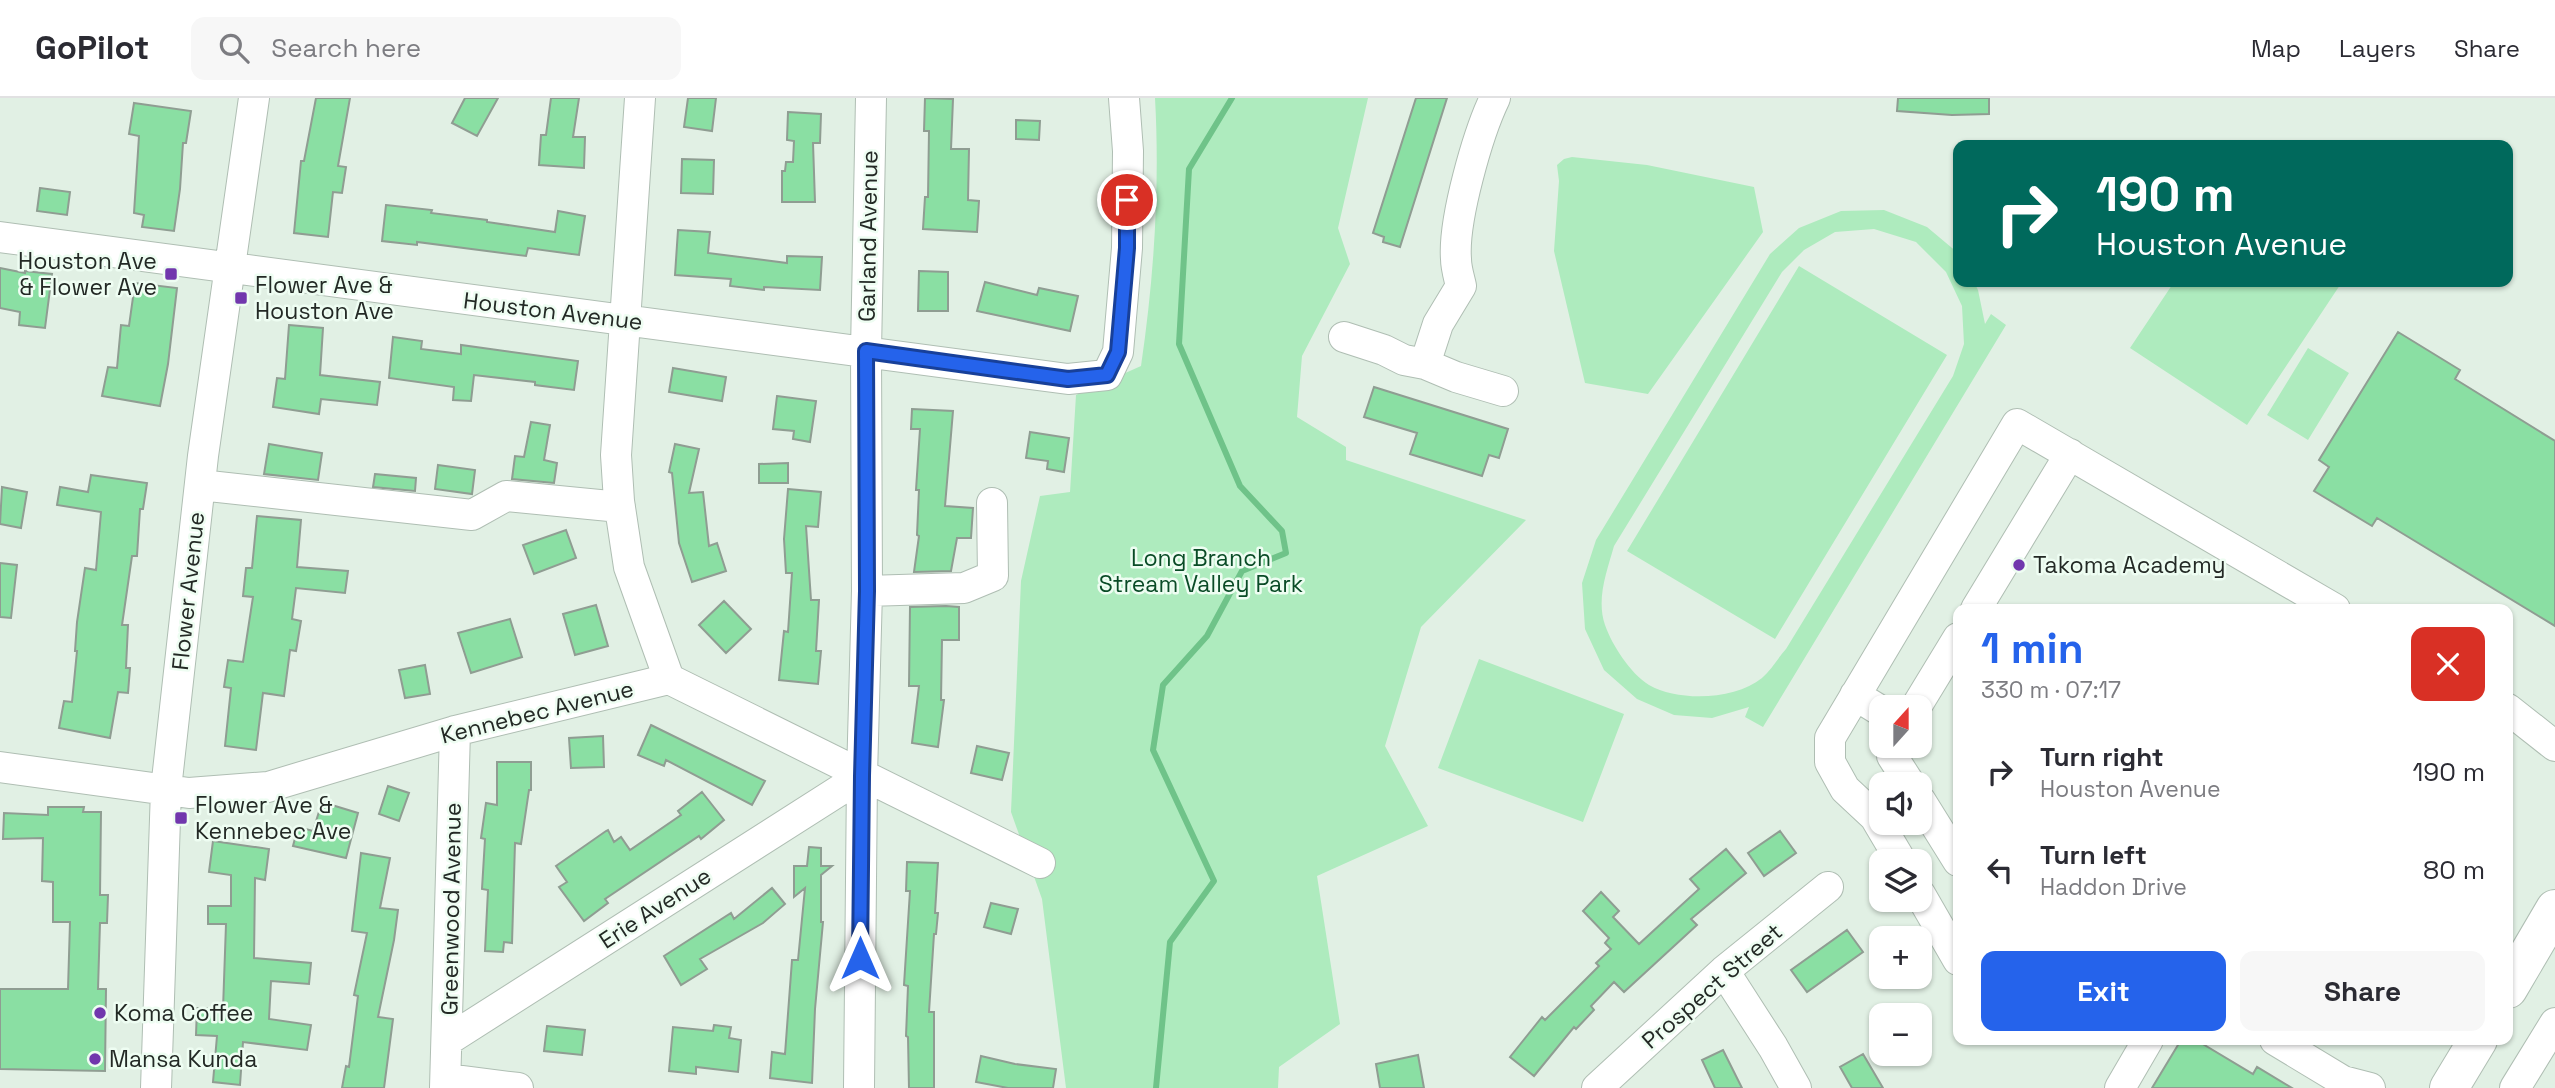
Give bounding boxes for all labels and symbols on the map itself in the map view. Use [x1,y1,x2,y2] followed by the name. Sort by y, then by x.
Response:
[852,150,884,322] street label: Garland Avenue
[1097,170,1157,230] pin
[18,246,157,302] place label: Houston Ave & Flower Ave
[163,266,179,282] marker: Houston Ave & Flower Ave
[255,270,394,326] place label: Flower Ave & Houston Ave
[462,285,644,337] street label: Houston Avenue
[233,290,249,306] marker: Flower Ave & Houston Ave
[165,510,211,672] street label: Flower Avenue
[1099,543,1303,599] park label: Long Branch Stream Valley Park
[2033,550,2226,580] place label: Takoma Academy
[2011,557,2027,573] marker: Takoma Academy
[437,673,637,751] street label: Kennebec Avenue
[1869,695,1932,758] north arrow
[195,790,351,846] place label: Flower Ave & Kennebec Ave
[434,802,468,1016] street label: Greenwood Avenue
[173,810,189,826] marker: Flower Ave & Kennebec Ave
[593,861,717,955] street label: Erie Avenue
[1635,917,1789,1055] street label: Prospect Street
[823,921,897,995] position arrow
[114,998,253,1028] place label: Koma Coffee
[92,1005,108,1021] marker: Koma Coffee
[109,1044,257,1074] place label: Mansa Kunda
[87,1051,103,1067] marker: Mansa Kunda

